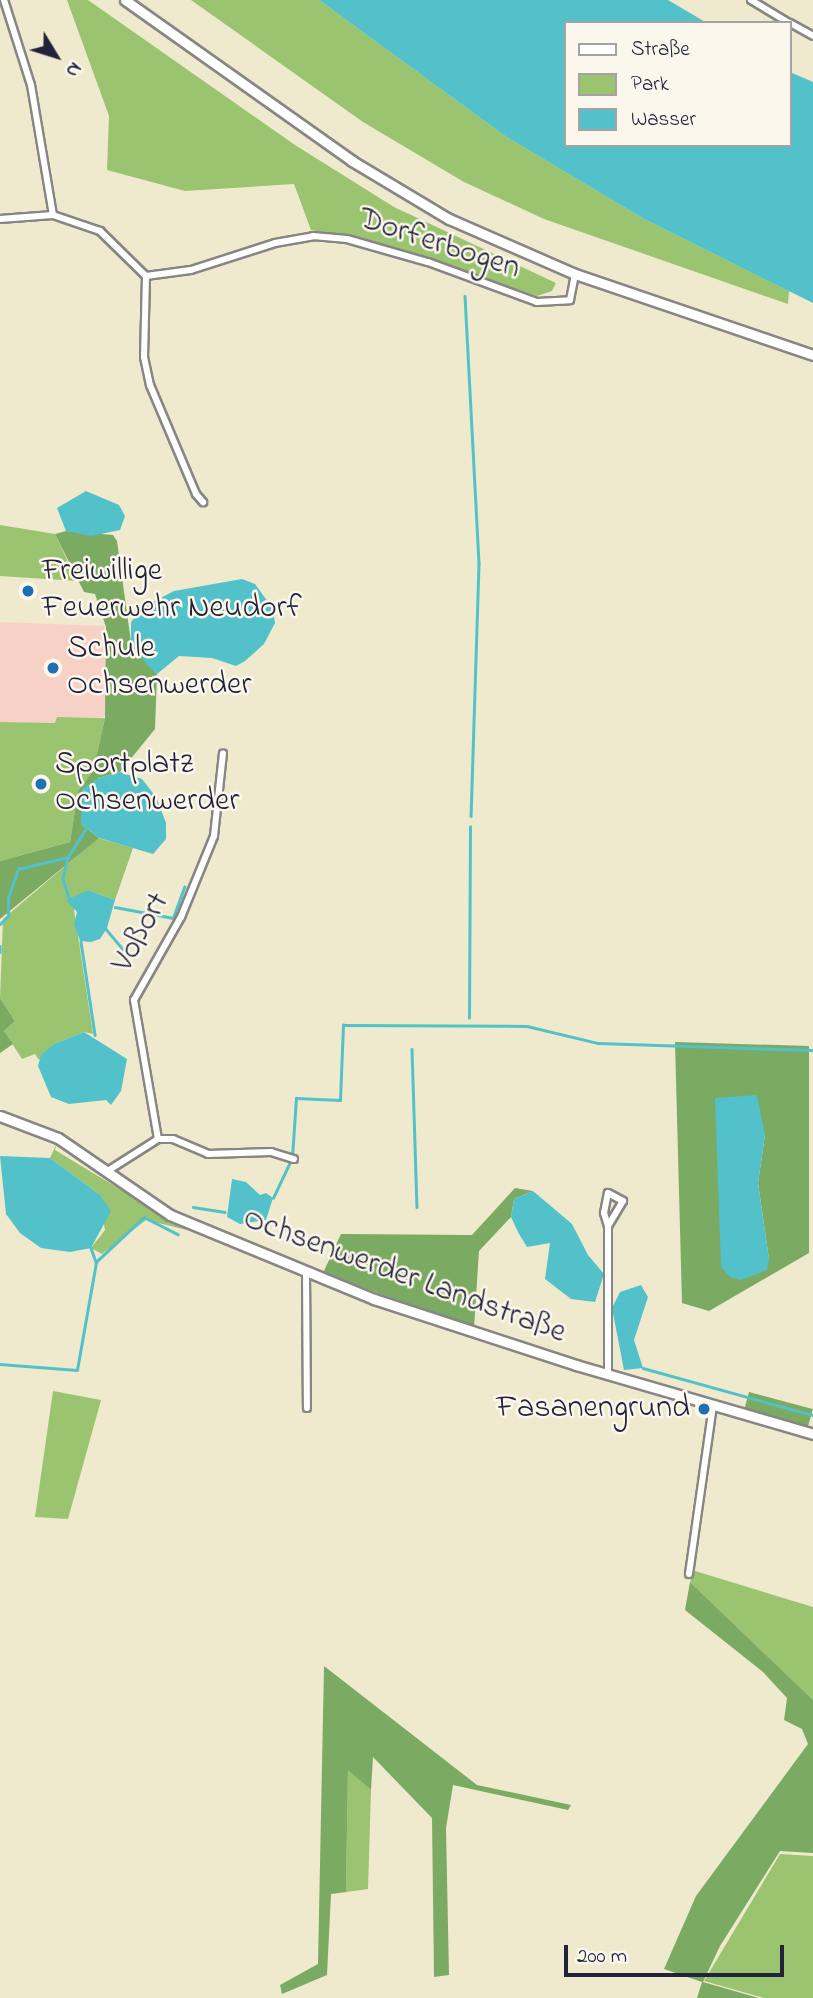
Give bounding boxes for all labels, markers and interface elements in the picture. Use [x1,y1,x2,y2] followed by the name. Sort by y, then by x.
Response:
[21,21,91,91] north arrow
[564,21,792,147] legend
[631,35,690,65] text: Straße
[58,56,88,83] text: N
[631,70,669,100] text: Park
[631,105,696,135] text: Wasser
[354,201,524,289] street label: Dorferbogen
[42,554,302,629] place label: Freiwillige Feuerwehr Neudorf
[20,583,36,599] marker: Freiwillige Feuerwehr Neudorf
[67,631,251,706] place label: Schule Ochsenwerder
[45,660,61,676] marker: Schule Ochsenwerder
[55,747,239,822] place label: Sportplatz Ochsenwerder
[33,776,49,792] marker: Sportplatz Ochsenwerder
[105,887,179,979] street label: Voßort
[237,1201,571,1353] street label: Ochsenwerder Landstraße
[496,1390,690,1428] place label: Fasanengrund
[696,1401,712,1417] marker: Fasanengrund
[568,1932,788,1976] scale bar
[577,1942,627,1972] text: 200 m

